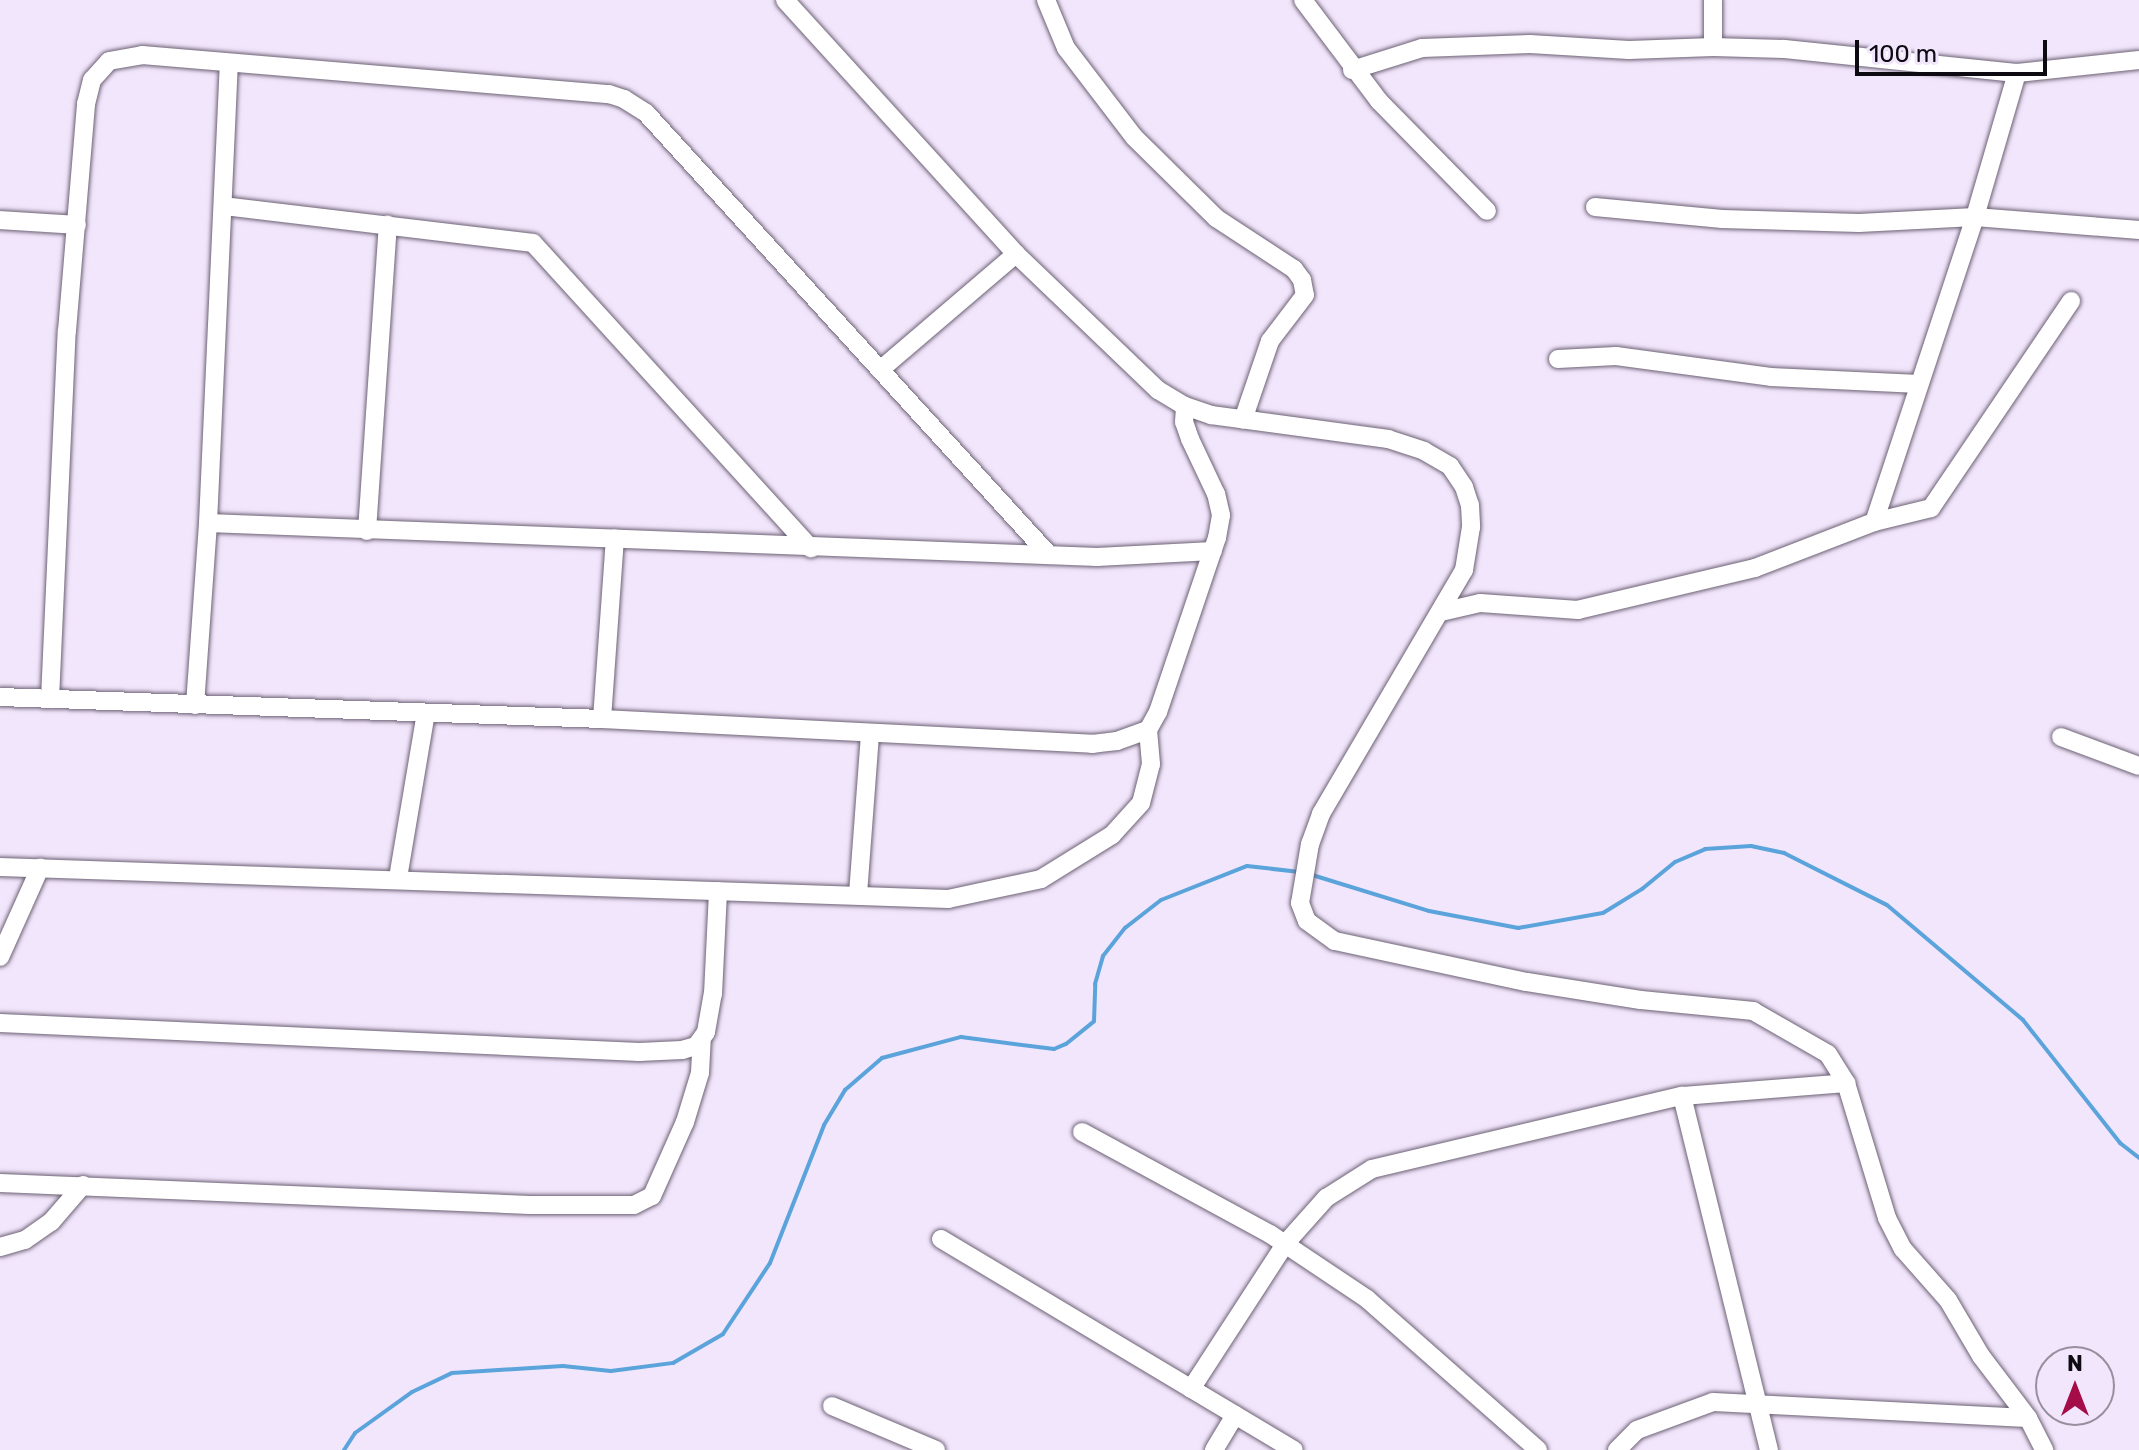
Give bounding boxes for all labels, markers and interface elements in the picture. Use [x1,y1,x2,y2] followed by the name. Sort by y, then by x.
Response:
[1859,24,2051,74] scale bar
[1869,40,1937,68] text: 100 m
[2035,1346,2115,1426] north arrow
[2067,1350,2083,1377] text: N

